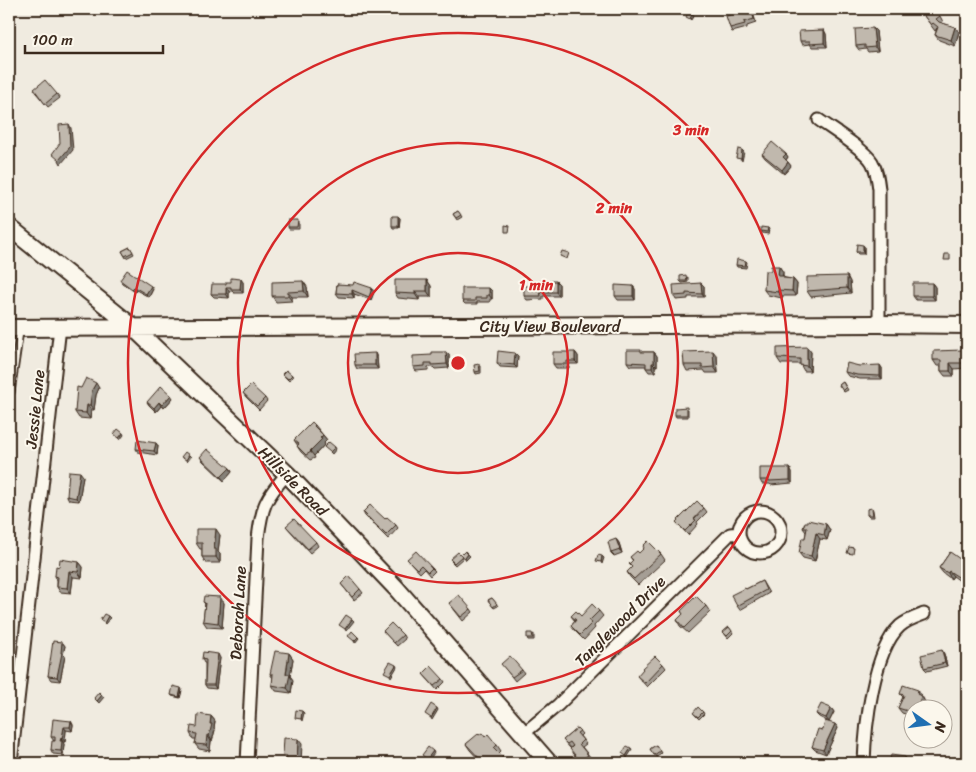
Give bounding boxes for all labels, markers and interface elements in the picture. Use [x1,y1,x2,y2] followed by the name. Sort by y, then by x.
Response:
[25,22,162,54] scale bar
[32,27,73,53] text: 100 m
[672,117,710,143] text: 3 min
[595,195,633,221] text: 2 min
[519,272,554,298] text: 1 min
[480,312,622,341] street label: City View Boulevard
[449,354,467,372] centre of rings
[16,368,54,451] street label: Jessie Lane
[251,439,336,524] street label: Hillside Road
[221,565,255,661] street label: Deborah Lane
[567,568,673,674] street label: Tanglewood Drive
[904,700,954,750] north arrow
[927,718,954,735] text: N

